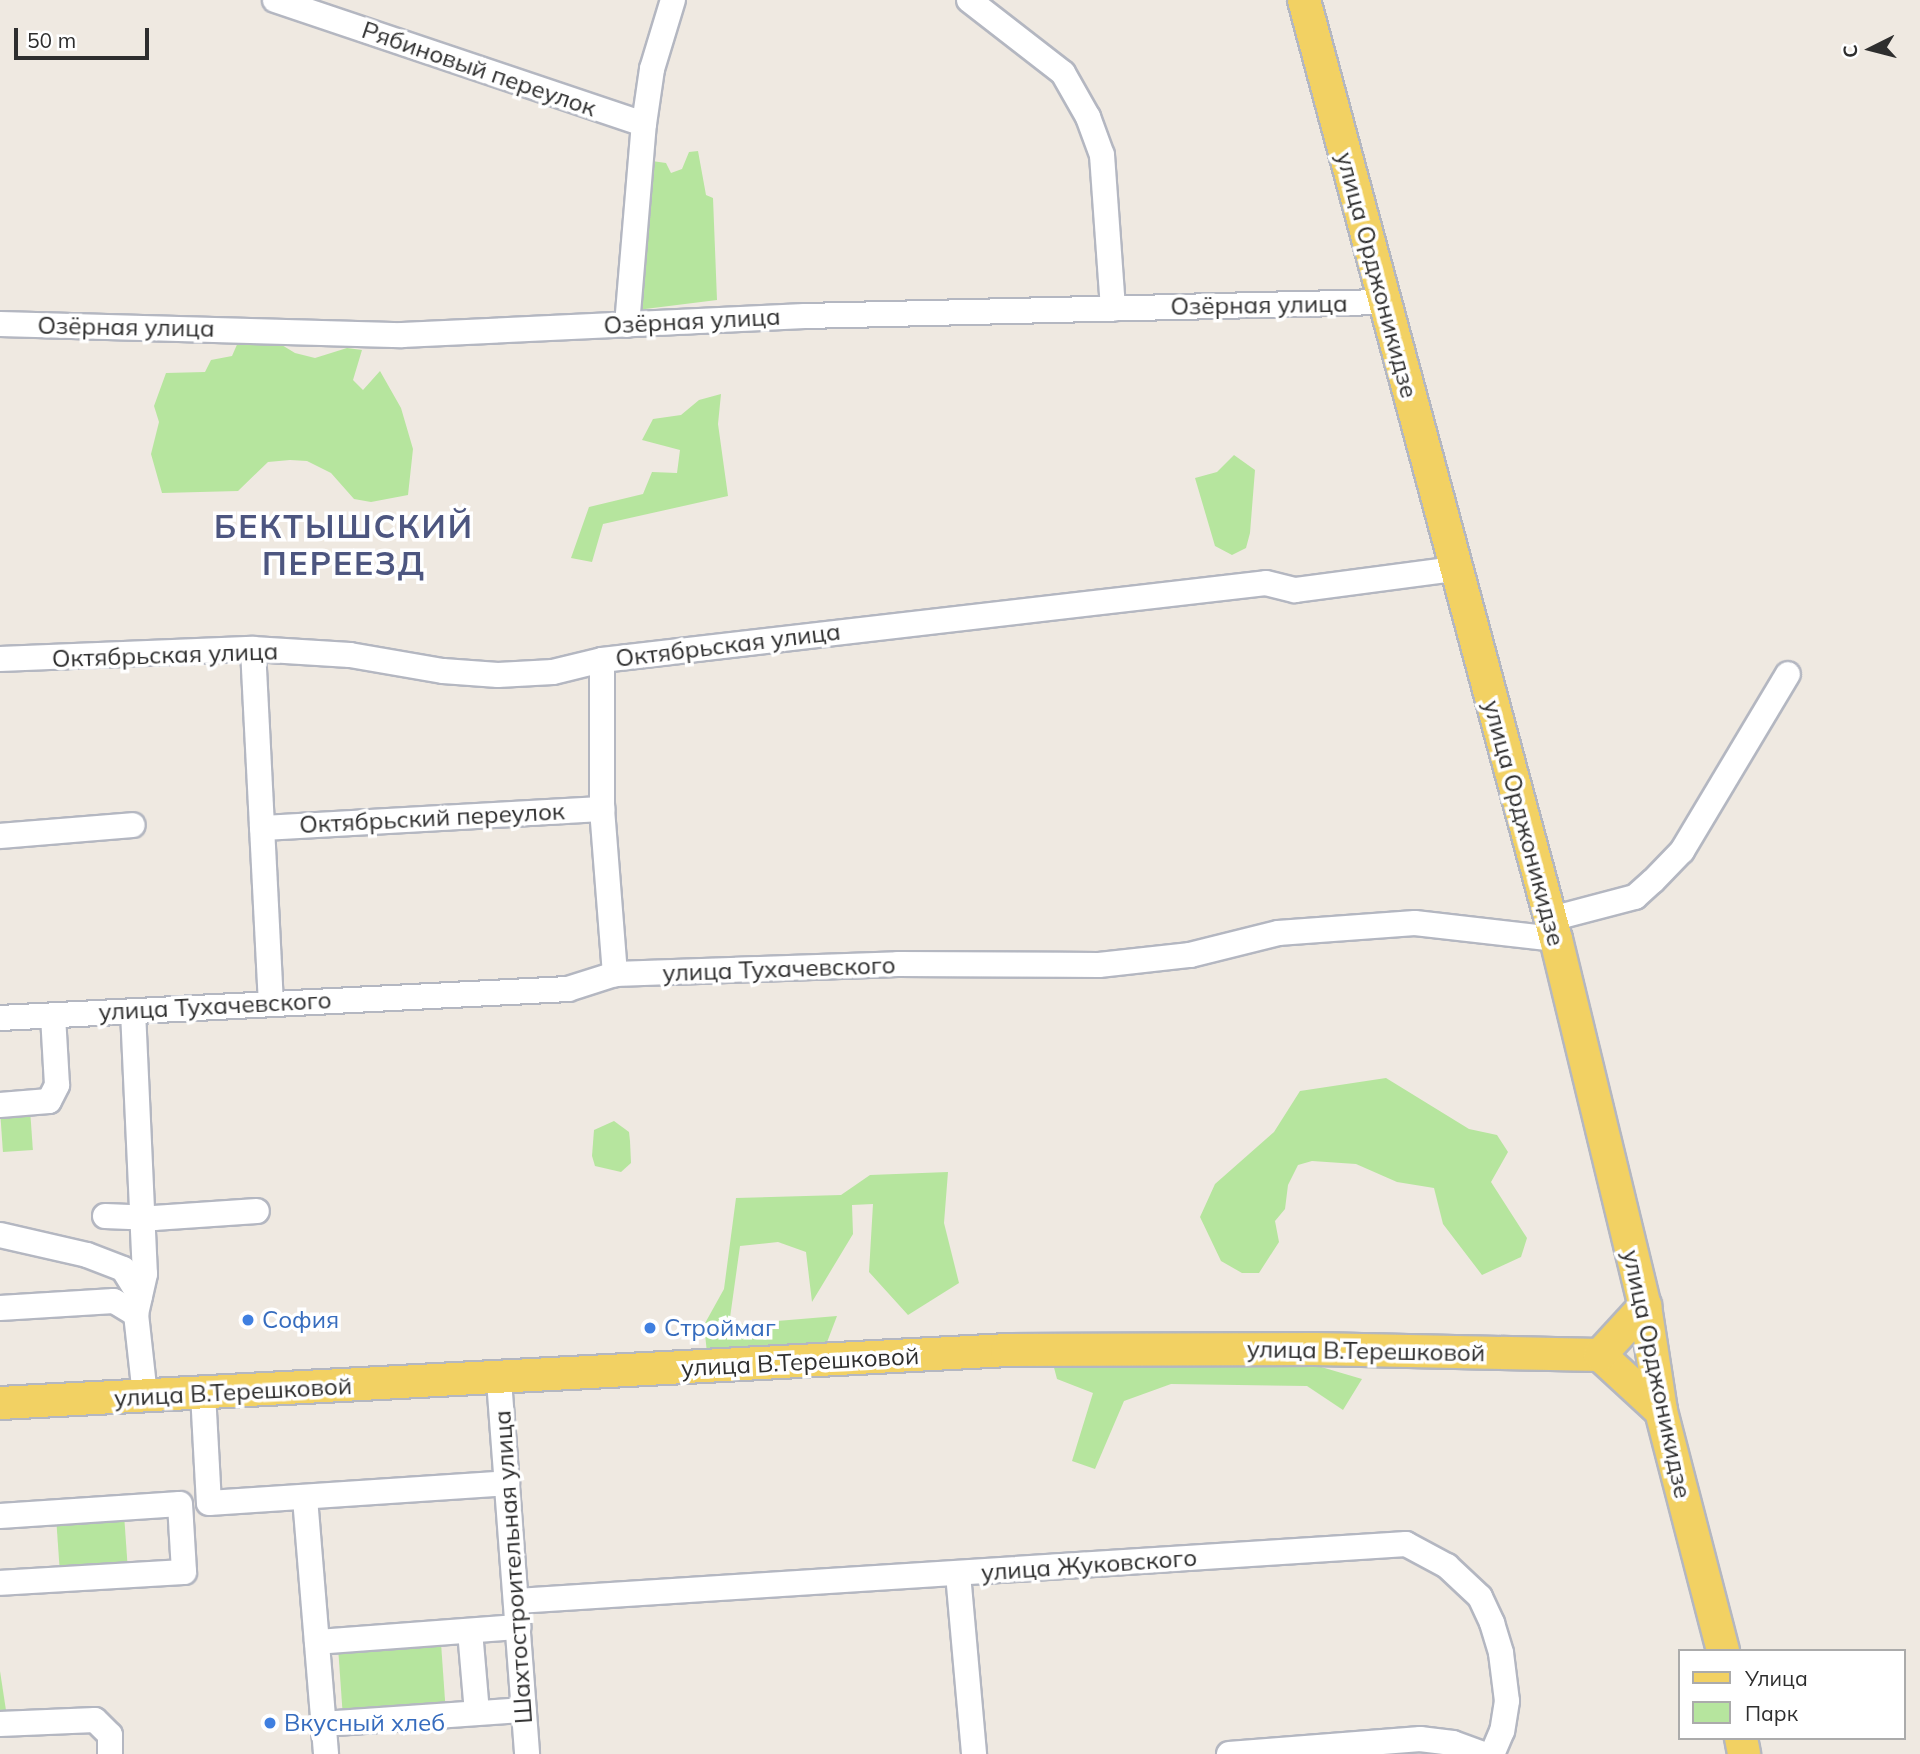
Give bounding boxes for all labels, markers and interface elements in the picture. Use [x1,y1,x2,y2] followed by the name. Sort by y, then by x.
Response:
[18,14,152,58] scale bar
[1836,14,1906,84] north arrow
[358,15,600,123] street label: Рябиновый переулок
[27,27,76,53] text: 50 m
[1838,43,1863,59] text: С
[1330,149,1424,401] street label: улица Орджоникидзе
[1170,289,1348,321] street label: Озёрная улица
[603,302,781,340] street label: Озёрная улица
[37,311,215,343] street label: Озёрная улица
[215,508,473,583] district label: БЕКТЫШСКИЙ ПЕРЕЕЗД
[614,617,842,673] street label: Октябрьская улица
[51,637,279,673] street label: Октябрьская улица
[1477,697,1571,949] street label: улица Орджоникидзе
[299,797,565,839] street label: Октябрьский переулок
[662,951,896,987] street label: улица Тухачевского
[98,986,332,1026] street label: улица Тухачевского
[1617,1247,1697,1501] street label: улица Орджоникидзе
[262,1306,339,1334] place label: София
[240,1312,256,1328] marker: София
[664,1314,776,1342] place label: Строймаг
[642,1320,658,1336] marker: Строймаг
[1247,1335,1485,1367] street label: улица В.Терешковой
[680,1341,920,1383] street label: улица В.Терешковой
[113,1371,353,1413] street label: улица В.Терешковой
[488,1409,538,1725] street label: Шахтостроительная улица
[980,1543,1198,1587] street label: улица Жуковского
[1678,1649,1906,1740] legend
[1745,1665,1808,1691] text: Улица
[1745,1700,1798,1726] text: Парк
[284,1709,445,1737] place label: Вкусный хлеб
[262,1715,278,1731] marker: Вкусный хлеб

